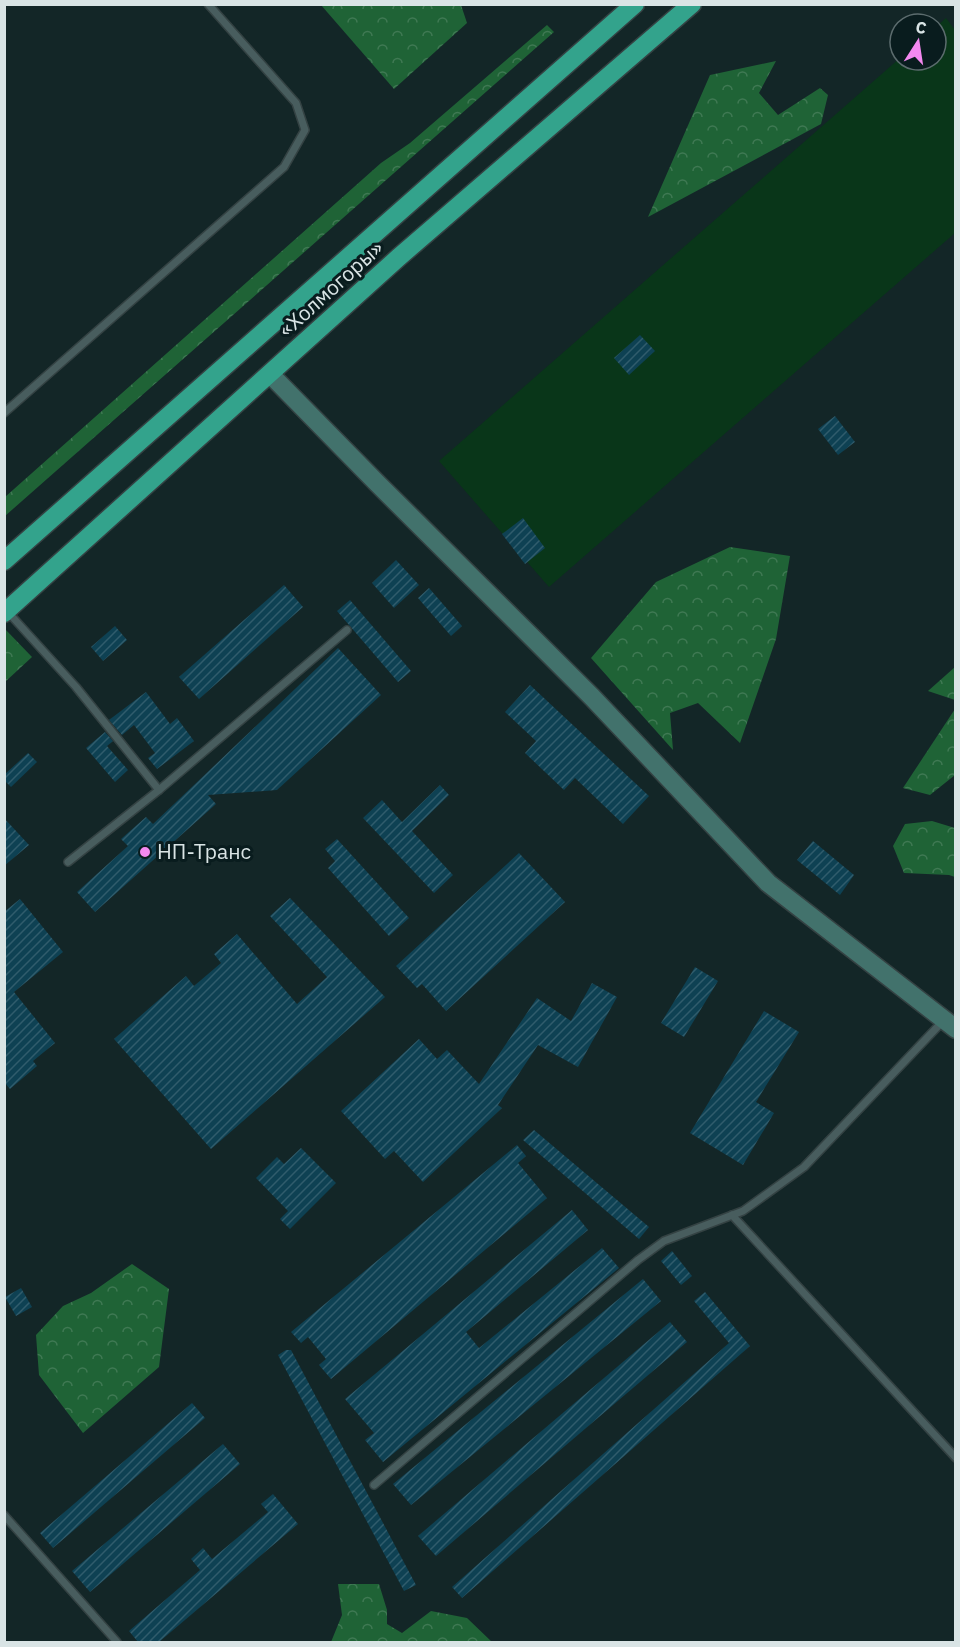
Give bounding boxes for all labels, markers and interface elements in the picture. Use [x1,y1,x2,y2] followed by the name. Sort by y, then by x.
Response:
[888,12,948,72] north arrow
[914,16,928,38] text: С
[272,234,389,343] street label: «Холмогоры»
[157,837,251,865] place label: НП-Транс
[138,845,152,859] marker: НП-Транс

